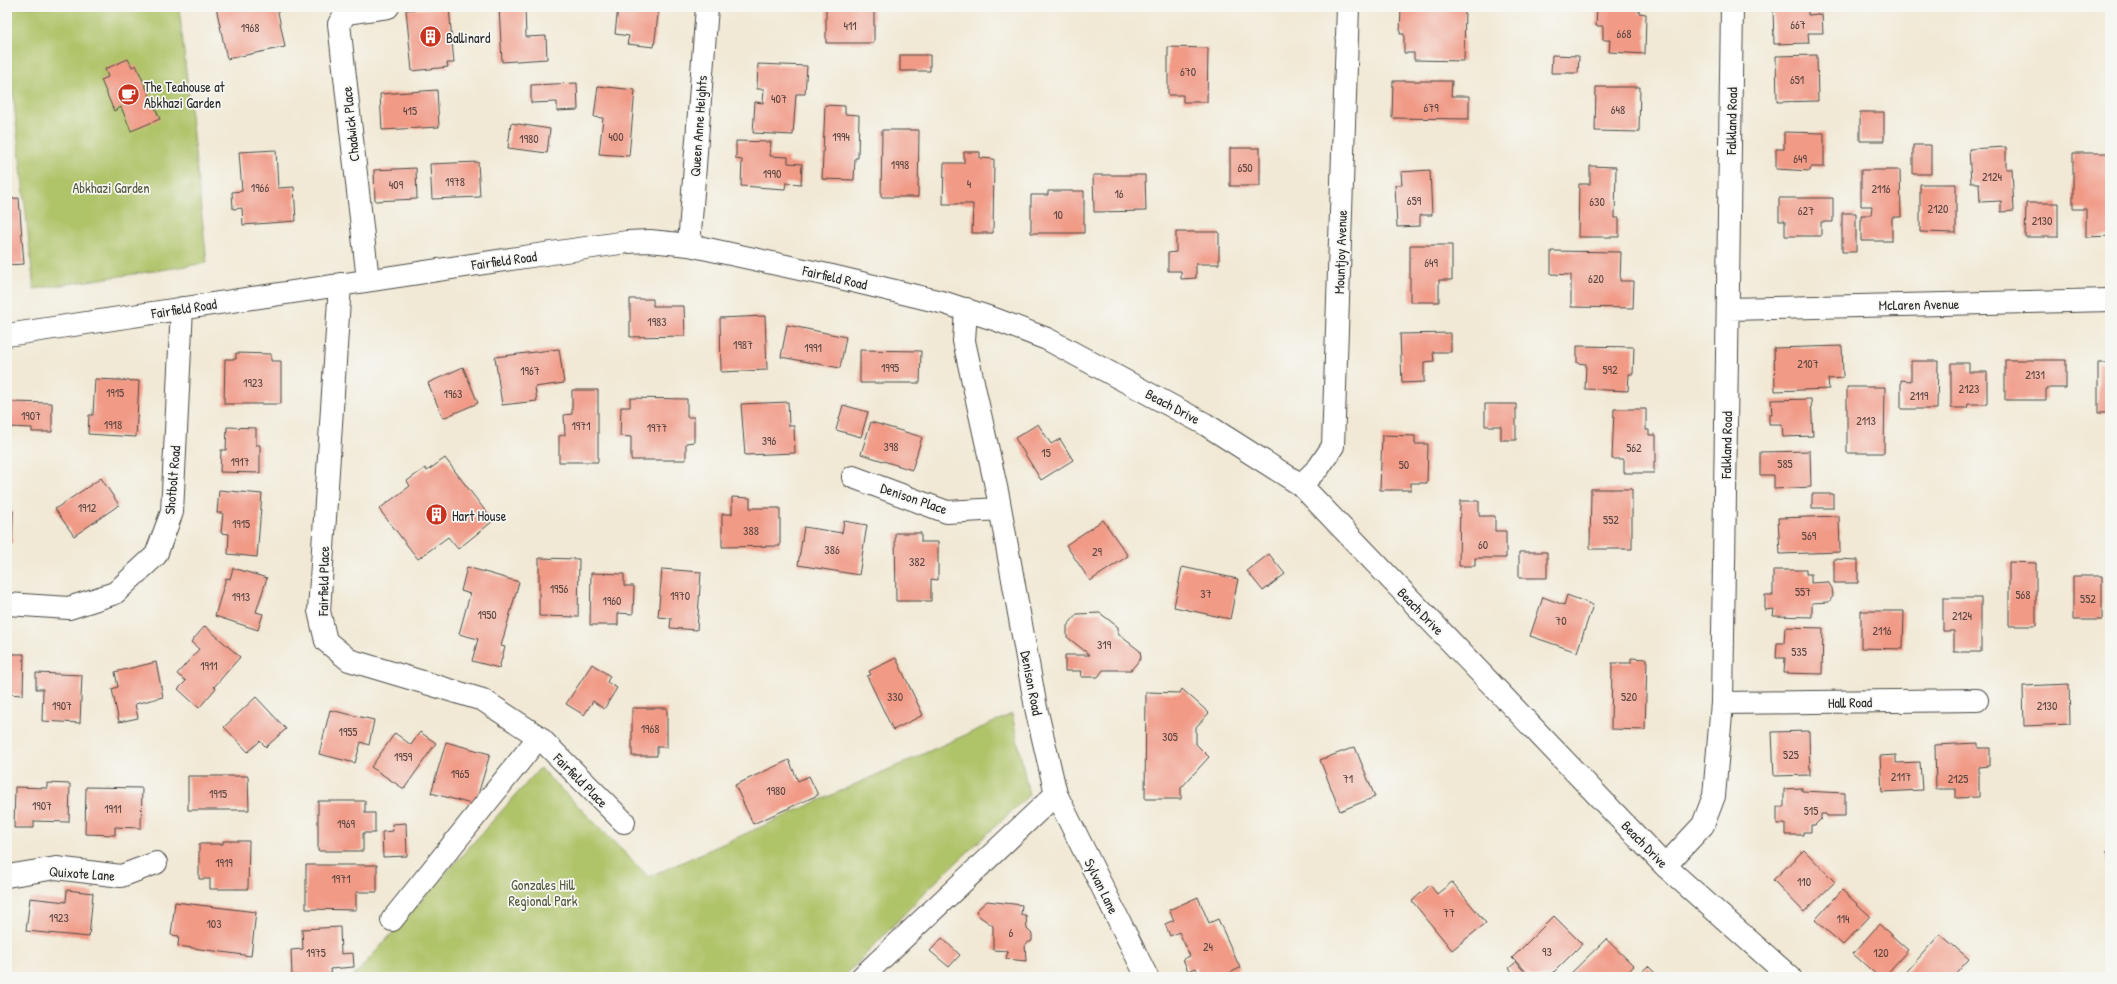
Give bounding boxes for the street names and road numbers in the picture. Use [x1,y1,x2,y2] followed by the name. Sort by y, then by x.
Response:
[685,75,712,177] street label: Queen Anne Heights
[337,85,363,163] street label: Chadwick Place
[1721,87,1741,156] street label: Falkland Road
[1329,209,1352,294] street label: Mountjoy Avenue
[469,246,538,274] street label: Fairfield Road
[800,260,870,294] street label: Fairfield Road
[149,293,219,323] street label: Fairfield Road
[1879,294,1960,314] street label: McLaren Avenue
[1142,384,1204,428] street label: Beach Drive
[1716,411,1736,480] street label: Falkland Road
[160,444,185,515] street label: Shotbolt Road
[878,478,950,518] street label: Denison Place
[313,546,333,617] street label: Fairfield Place
[1394,583,1449,639] street label: Beach Drive
[1016,649,1048,717] street label: Denison Road
[1828,692,1873,712] street label: Hall Road
[549,748,613,812] street label: Fairfield Place
[1618,816,1673,872] street label: Beach Drive
[1080,855,1124,918] street label: Sylvan Lane
[48,861,116,885] street label: Quixote Lane

